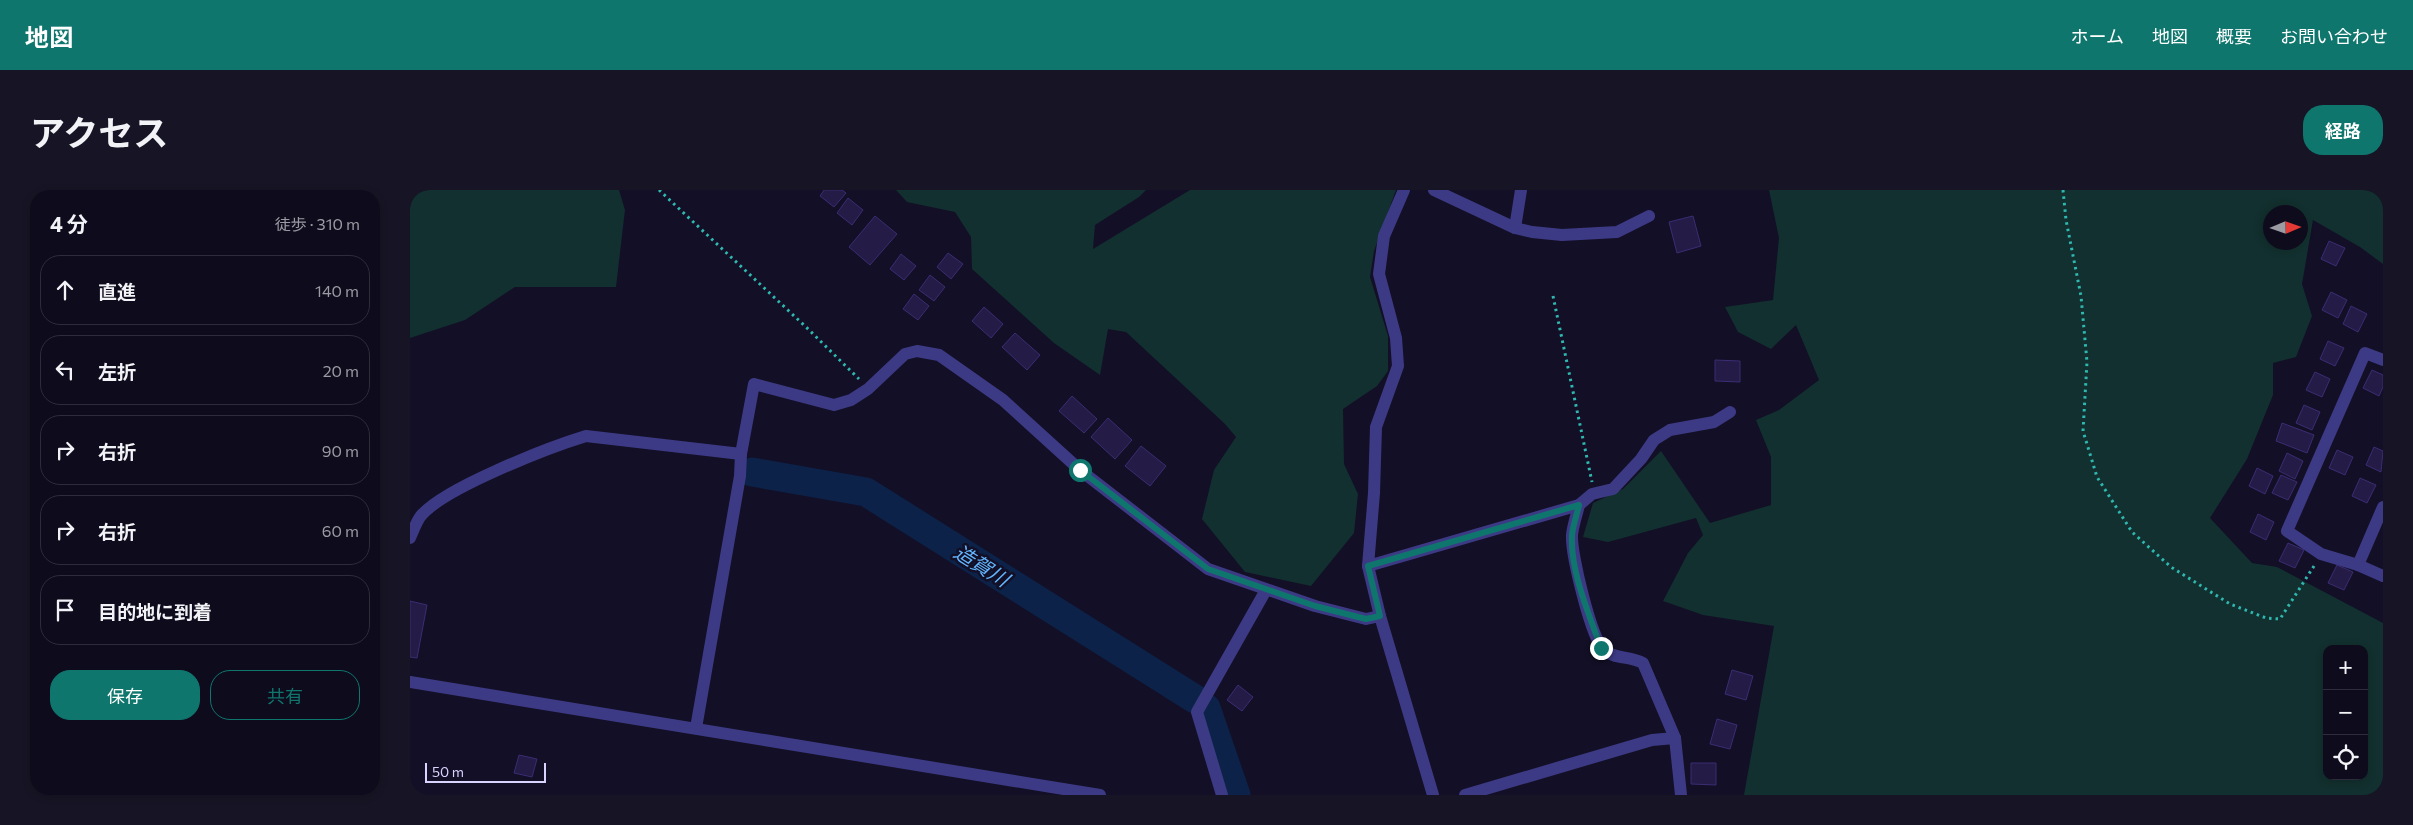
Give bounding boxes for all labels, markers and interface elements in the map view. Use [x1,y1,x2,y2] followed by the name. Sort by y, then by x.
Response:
[25,22,73,51] text: 地図
[2071,25,2124,47] text: ホーム
[2152,25,2188,47] text: 地図
[2216,25,2252,47] text: 概要
[2280,25,2388,47] text: お問い合わせ
[2303,105,2383,155] button: 経路
[30,110,168,153] text: アクセス
[2263,205,2308,250] north arrow
[50,211,88,236] text: 4 分
[275,214,360,233] text: 徒歩 · 310 m
[51,276,79,304] icon: ahead
[98,280,136,303] text: 直進
[315,281,359,300] text: 140 m
[51,356,79,384] icon: left
[98,360,136,383] text: 左折
[323,361,359,380] text: 20 m
[51,436,79,464] icon: right
[98,440,136,463] text: 右折
[322,441,359,460] text: 90 m
[1069,459,1092,482] route start
[51,516,79,544] icon: right
[98,520,136,543] text: 右折
[322,521,359,540] text: 60 m
[950,539,1015,592] water label: 造賀川
[51,596,79,624] icon: arrive
[98,600,212,623] text: 目的地に到着
[1590,637,1613,660] route end
[2323,645,2368,780] map controls
[2323,645,2368,690] button: +
[50,670,200,720] button: 保存
[210,670,360,720] button: 共有
[2323,690,2368,735] button: −
[2323,735,2368,780] button: locate
[425,760,546,783] scale bar
[432,763,464,780] text: 50 m

